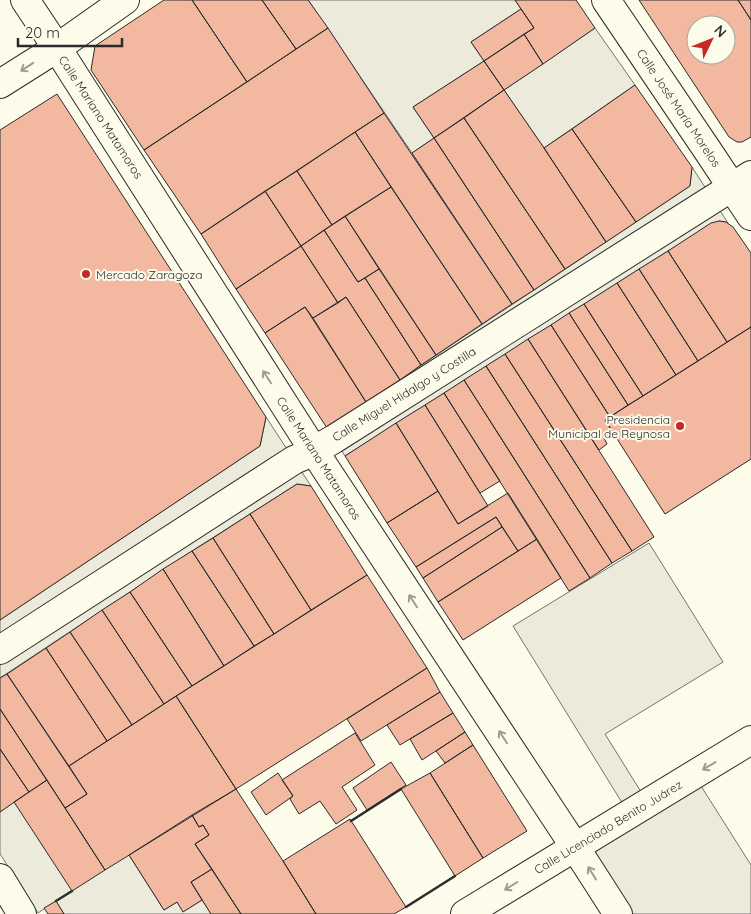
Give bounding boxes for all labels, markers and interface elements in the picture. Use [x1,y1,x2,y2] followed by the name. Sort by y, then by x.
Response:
[18,15,121,47] scale bar
[686,15,736,65] north arrow
[710,21,731,41] text: N
[25,23,60,42] text: 20 m
[634,46,724,170] street label: Calle José María Morelos
[56,53,147,182] street label: Calle Mariano Matamoros
[20,62,34,72] one-way arrow
[96,267,203,282] place label: Mercado Zaragoza
[80,268,92,280] marker: Mercado Zaragoza
[329,344,479,444] street label: Calle Miguel Hidalgo y Costilla
[262,371,272,385] one-way arrow
[274,394,365,523] street label: Calle Mariano Matamoros
[548,412,670,441] place label: Presidencia Municipal de Reynosa
[674,420,686,432] marker: Presidencia Municipal de Reynosa
[408,595,418,609] one-way arrow
[498,730,508,744] one-way arrow
[703,761,717,771] one-way arrow
[531,777,685,877] street label: Calle Licenciado Benito Juárez
[587,866,597,880] one-way arrow
[504,882,518,892] one-way arrow

